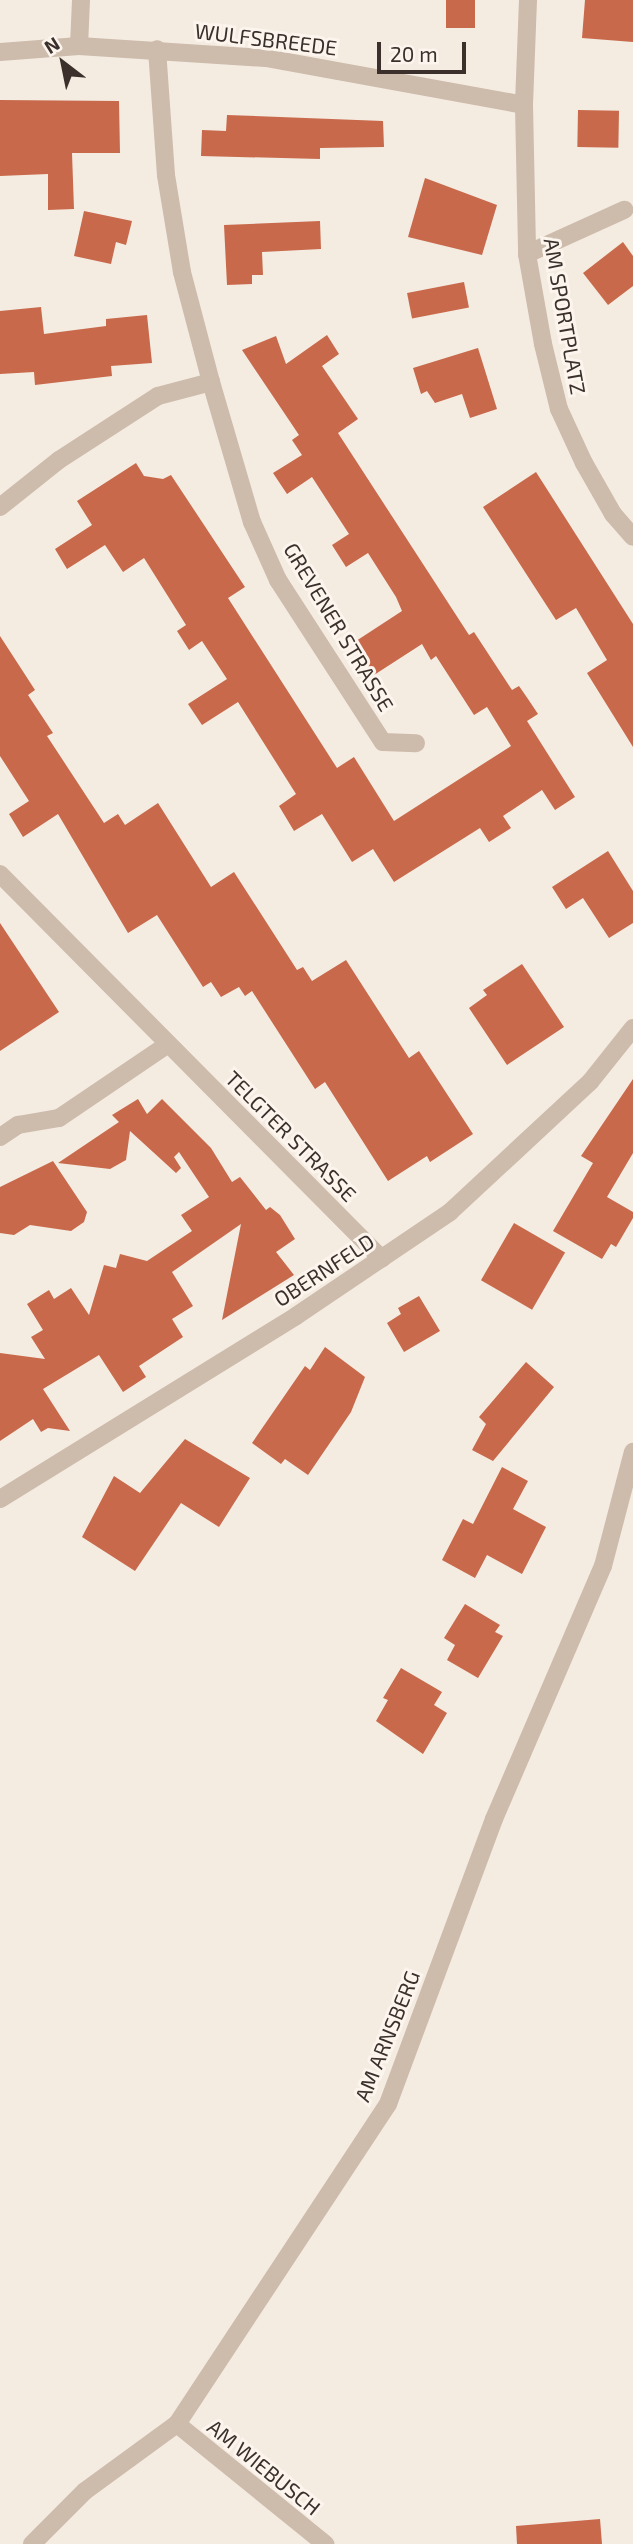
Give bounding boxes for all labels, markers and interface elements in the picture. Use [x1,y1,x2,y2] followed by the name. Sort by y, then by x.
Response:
[193,18,339,60] street label: WULFSBREEDE
[28,28,98,98] north arrow
[381,28,470,72] scale bar
[40,31,64,58] text: N
[390,41,438,66] text: 20 m
[539,236,591,396] street label: AM SPORTPLATZ
[279,538,399,716] street label: GREVENER STRASSE
[220,1065,362,1207] street label: TELGTER STRASSE
[269,1228,379,1312] street label: OBERNFELD
[349,1967,425,2105] street label: AM ARNSBERG
[202,2414,326,2520] street label: AM WIEBUSCH

